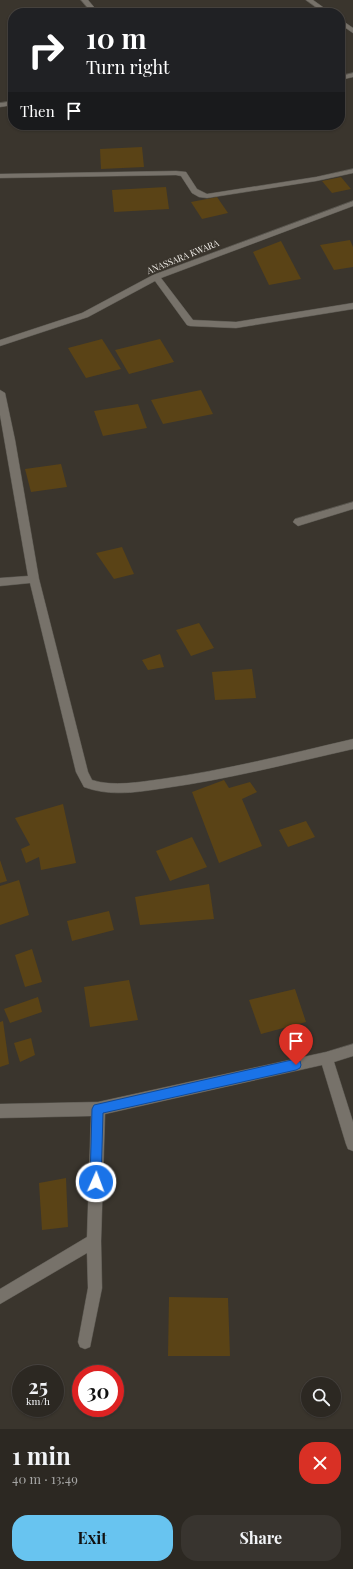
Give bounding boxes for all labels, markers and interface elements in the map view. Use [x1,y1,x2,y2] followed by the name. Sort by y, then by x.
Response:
[86,19,147,56] text: 10 m
[20,24,72,76] icon: right
[86,55,169,79] text: Turn right
[63,100,85,122] icon: arrive
[20,101,55,121] text: Then
[144,236,221,276] street label: ANASSARA KWARA
[279,1024,313,1065] pin
[285,1030,307,1052] icon: arrive
[75,1161,117,1203] position arrow
[72,1365,124,1417] speed limit sign: 30
[28,1372,48,1399] text: 25
[301,1377,341,1417] map controls
[301,1377,341,1417] button: search
[26,1394,50,1408] text: km/h
[12,1439,71,1471] text: 1 min
[299,1442,341,1484] button: close
[12,1470,78,1487] text: 40 m · 13:49
[12,1515,173,1561] button: Exit
[181,1515,341,1561] button: Share

